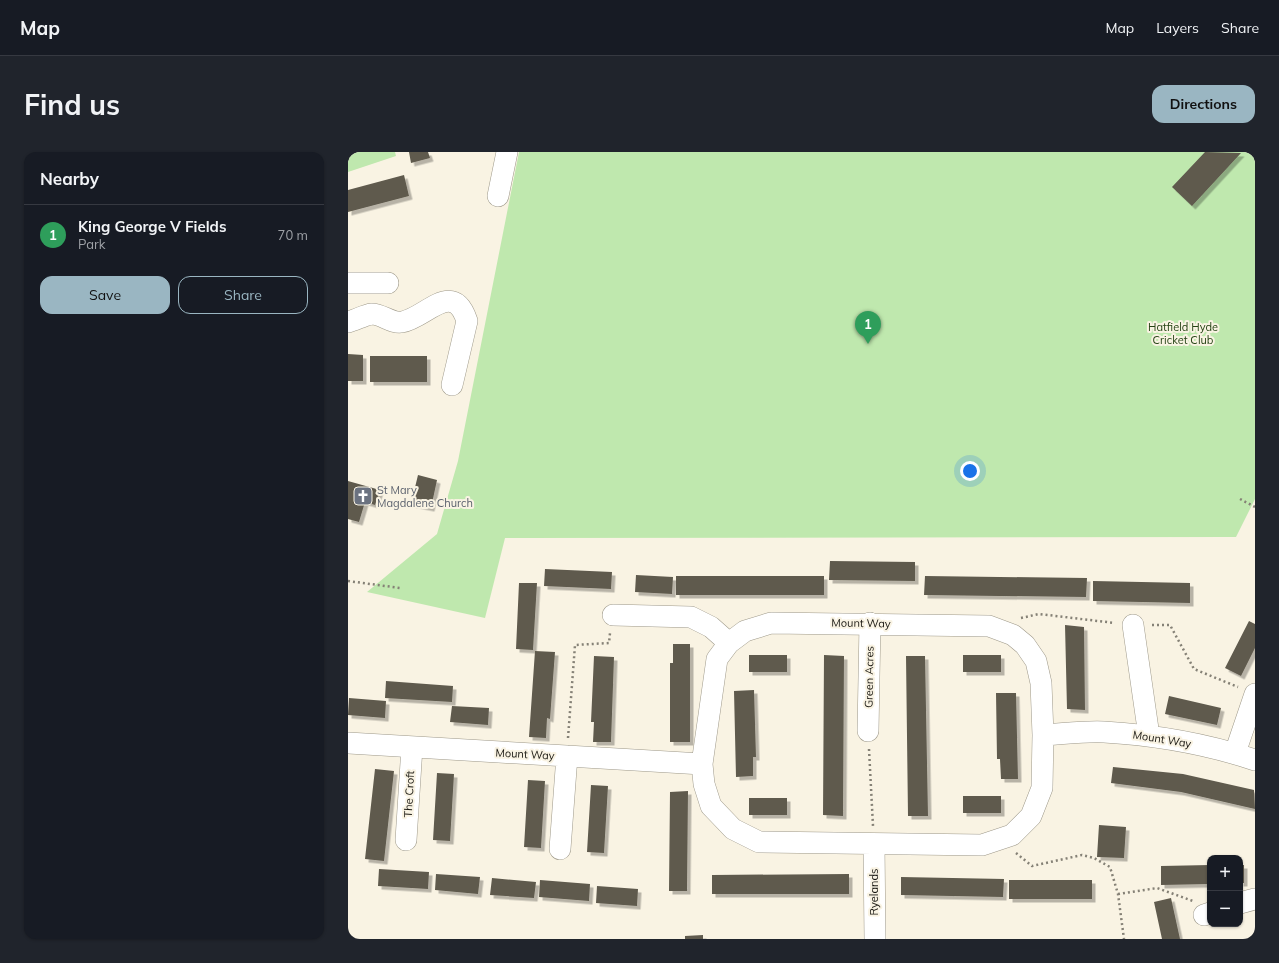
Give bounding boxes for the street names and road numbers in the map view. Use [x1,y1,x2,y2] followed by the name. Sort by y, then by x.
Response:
[831,615,891,631] street label: Mount Way
[861,646,877,708] street label: Green Acres
[1132,727,1192,751] street label: Mount Way
[495,745,555,763] street label: Mount Way
[401,770,417,818] street label: The Croft
[867,868,881,916] street label: Ryelands

